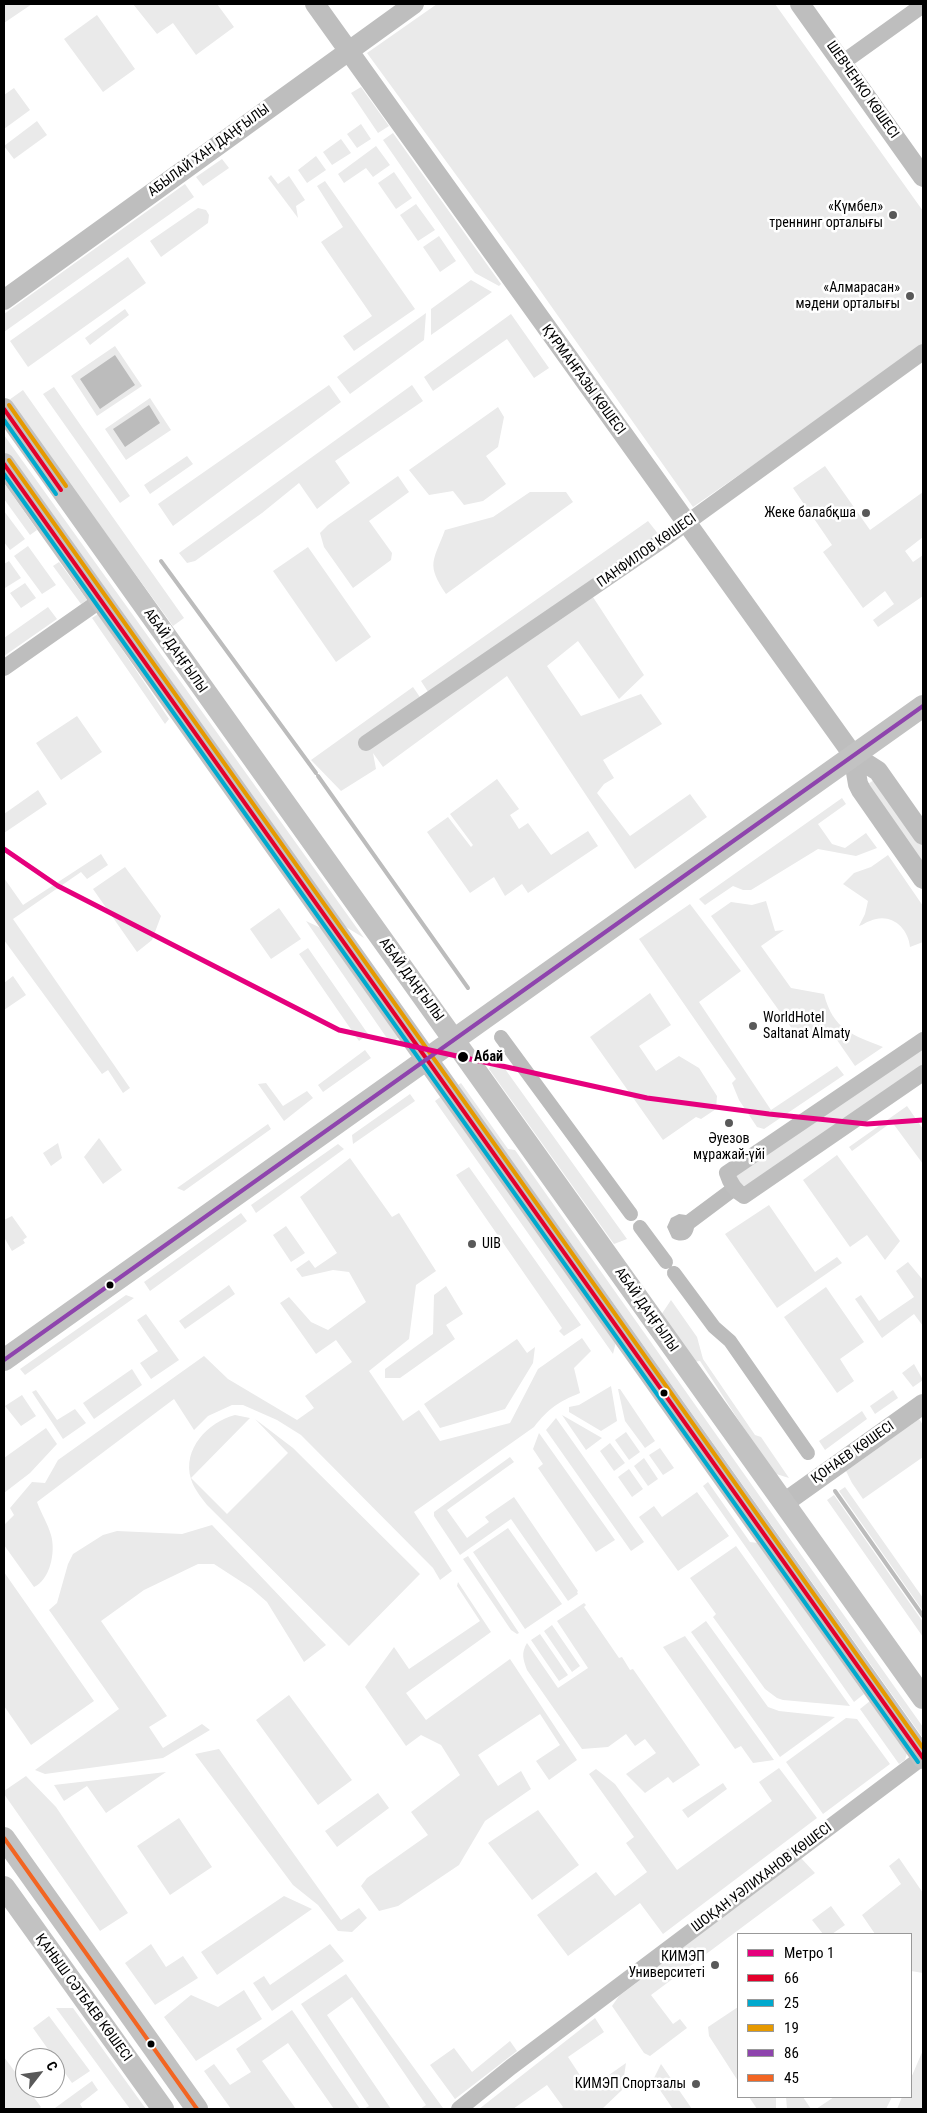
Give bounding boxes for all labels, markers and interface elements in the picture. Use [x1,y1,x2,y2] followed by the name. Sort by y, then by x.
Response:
[822,38,902,142] street label: ШЕВЧЕНКО КӨШЕСІ
[145,101,273,201] street label: АБЫЛАЙ ХАН ДАҢҒЫЛЫ
[769,199,883,232] place label: «Күмбел» треннинг орталығы
[887,209,899,221] marker: «Күмбел» треннинг орталығы
[796,280,900,312] place label: «Алмарасан» мәдени орталығы
[904,290,916,302] marker: «Алмарасан» мәдени орталығы
[538,322,628,438] street label: ҚҰРМАНҒАЗЫ КӨШЕСІ
[764,505,856,521] place label: Жеке балабқша
[860,507,872,519] marker: Жеке балабқша
[594,510,700,592] street label: ПАНФИЛОВ КӨШЕСІ
[140,606,210,696] street label: АБАЙ ДАҢҒЫЛЫ
[375,935,447,1025] street label: АБАЙ ДАҢҒЫЛЫ
[763,1010,850,1042] place label: WorldHotel Saltanat Almaty
[747,1020,759,1032] marker: WorldHotel Saltanat Almaty
[474,1049,503,1065] place label: Абай
[456,1050,470,1064] marker: Абай
[723,1117,735,1129] marker: Әуезов мұражай-үйі
[693,1131,765,1164] place label: Әуезов мұражай-үйі
[482,1236,501,1252] place label: UIB
[466,1238,478,1250] marker: UIB
[611,1265,681,1355] street label: АБАЙ ДАҢҒЫЛЫ
[105,1280,115,1290] unlabelled marker
[659,1388,669,1398] unlabelled marker
[808,1418,898,1488] street label: ҚОНАЕВ КӨШЕСІ
[689,1820,835,1936] street label: ШОҚАН УӘЛИХАНОВ КӨШЕСІ
[31,1931,135,2065] street label: ҚАНЫШ СӘТБАЕВ КӨШЕСІ
[737,1933,912,2098] legend
[784,1944,834,1962] text: Метро 1
[629,1949,705,1981] place label: КИМЭП Университеті
[709,1959,721,1971] marker: КИМЭП Университеті
[784,1969,799,1987] text: 66
[784,1994,799,2012] text: 25
[784,2019,799,2037] text: 19
[146,2039,156,2049] unlabelled marker
[784,2044,799,2062] text: 86
[15,2048,65,2098] north arrow
[784,2069,799,2087] text: 45
[575,2076,686,2092] place label: КИМЭП Спортзалы
[690,2078,702,2090] marker: КИМЭП Спортзалы

